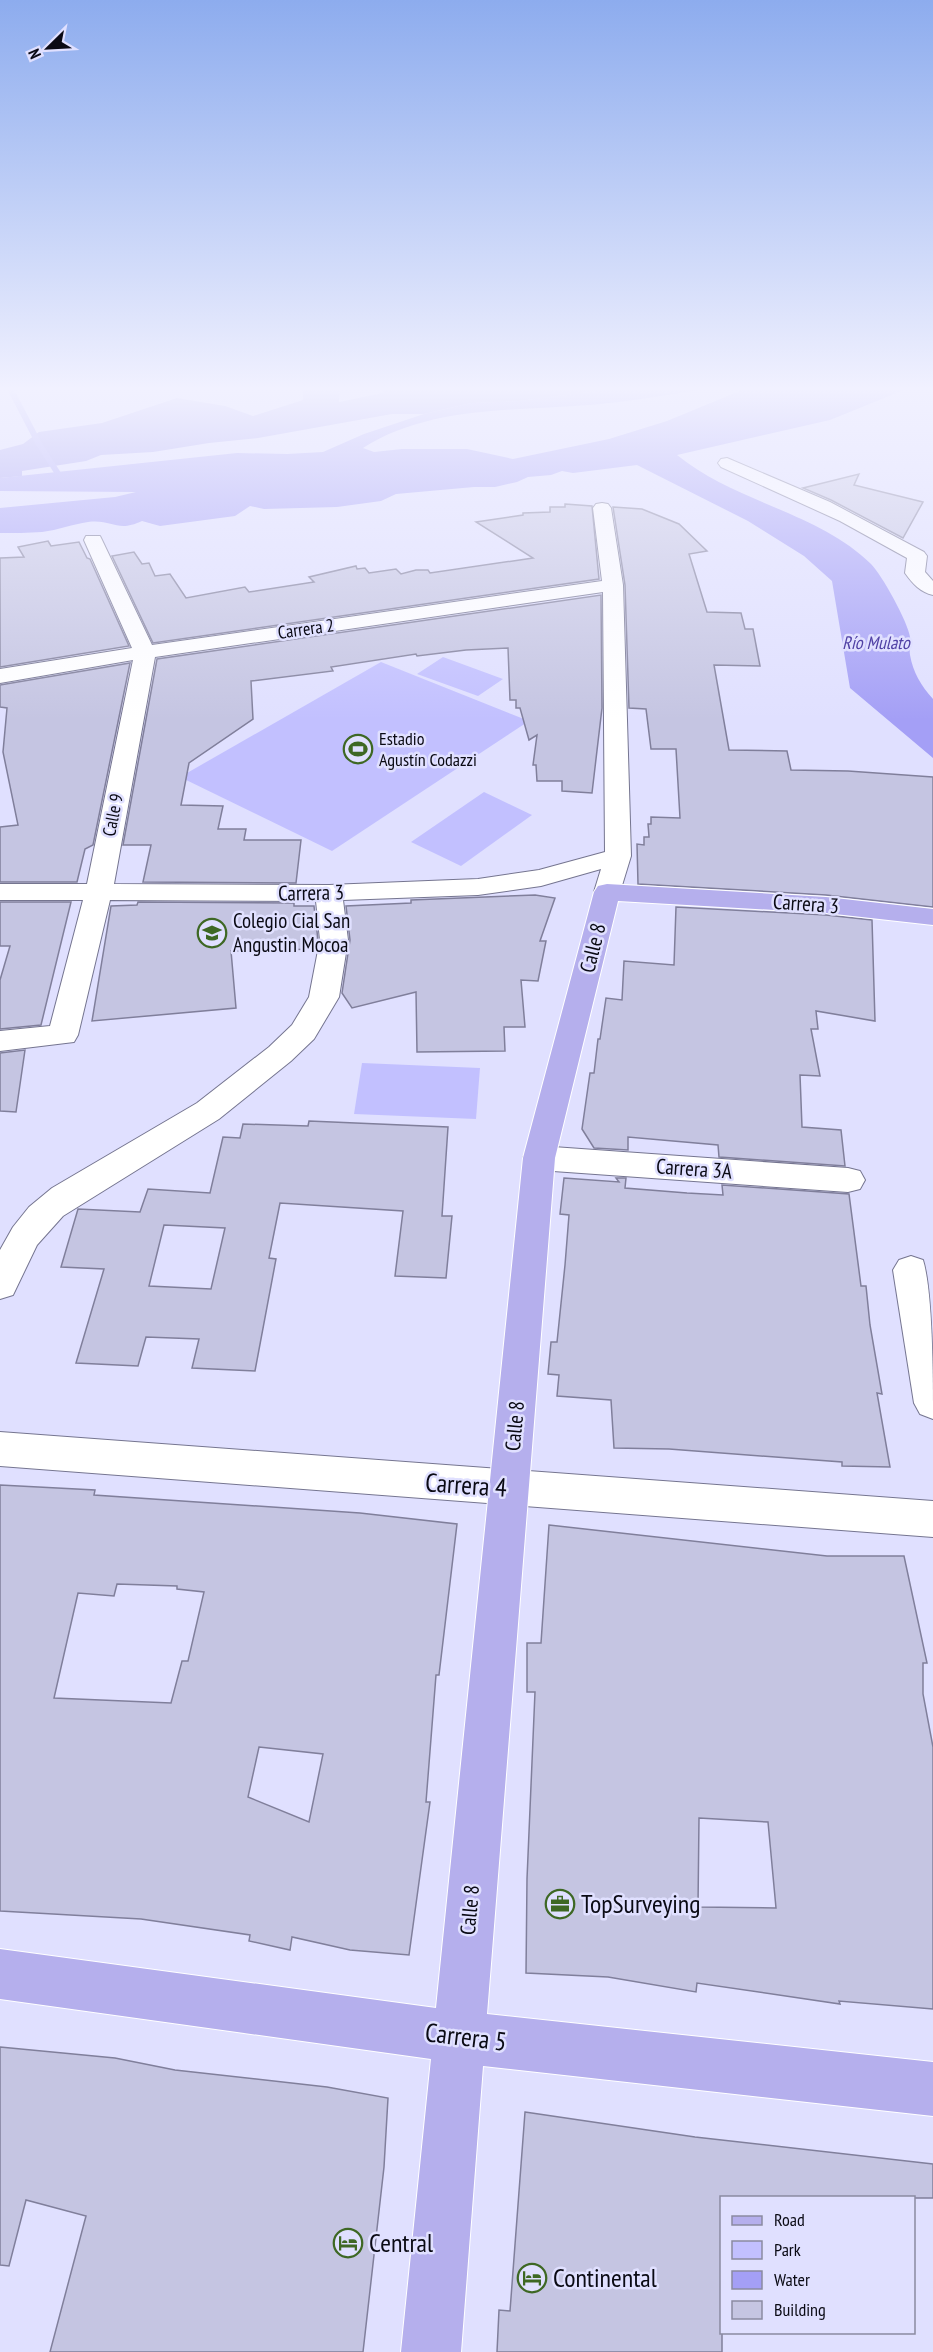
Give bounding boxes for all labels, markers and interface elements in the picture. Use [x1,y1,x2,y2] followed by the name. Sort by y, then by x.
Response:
[18,18,78,78] north arrow
[23,46,45,62] text: N
[276,613,336,644] street label: Carrera 2
[842,631,911,654] water label: Río Mulato
[379,727,477,771] place label: Estadio Agustín Codazzi
[342,733,374,765] sports icon: Estadio Agustín Codazzi
[97,792,128,838] street label: Calle 9
[278,878,344,907] street label: Carrera 3
[772,888,840,919] street label: Carrera 3
[233,907,350,958] place label: Colegio Cial San Angustin Mocoa
[196,917,228,949] school or university icon: Colegio Cial San Angustin Mocoa
[573,920,612,975] street label: Calle 8
[655,1152,733,1185] street label: Carrera 3A
[499,1400,530,1452] street label: Calle 8
[424,1465,508,1504] street label: Carrera 4
[454,1884,485,1936] street label: Calle 8
[581,1887,700,1920] place label: TopSurveying
[544,1888,576,1920] office icon: TopSurveying
[424,2015,509,2058] street label: Carrera 5
[720,2196,915,2334] legend
[774,2208,805,2231] text: Road
[369,2226,433,2259] place label: Central
[332,2227,364,2259] hotel icon: Central
[774,2238,801,2261] text: Park
[553,2261,657,2294] place label: Continental
[516,2262,548,2294] hotel icon: Continental
[774,2268,810,2291] text: Water
[774,2298,826,2321] text: Building

